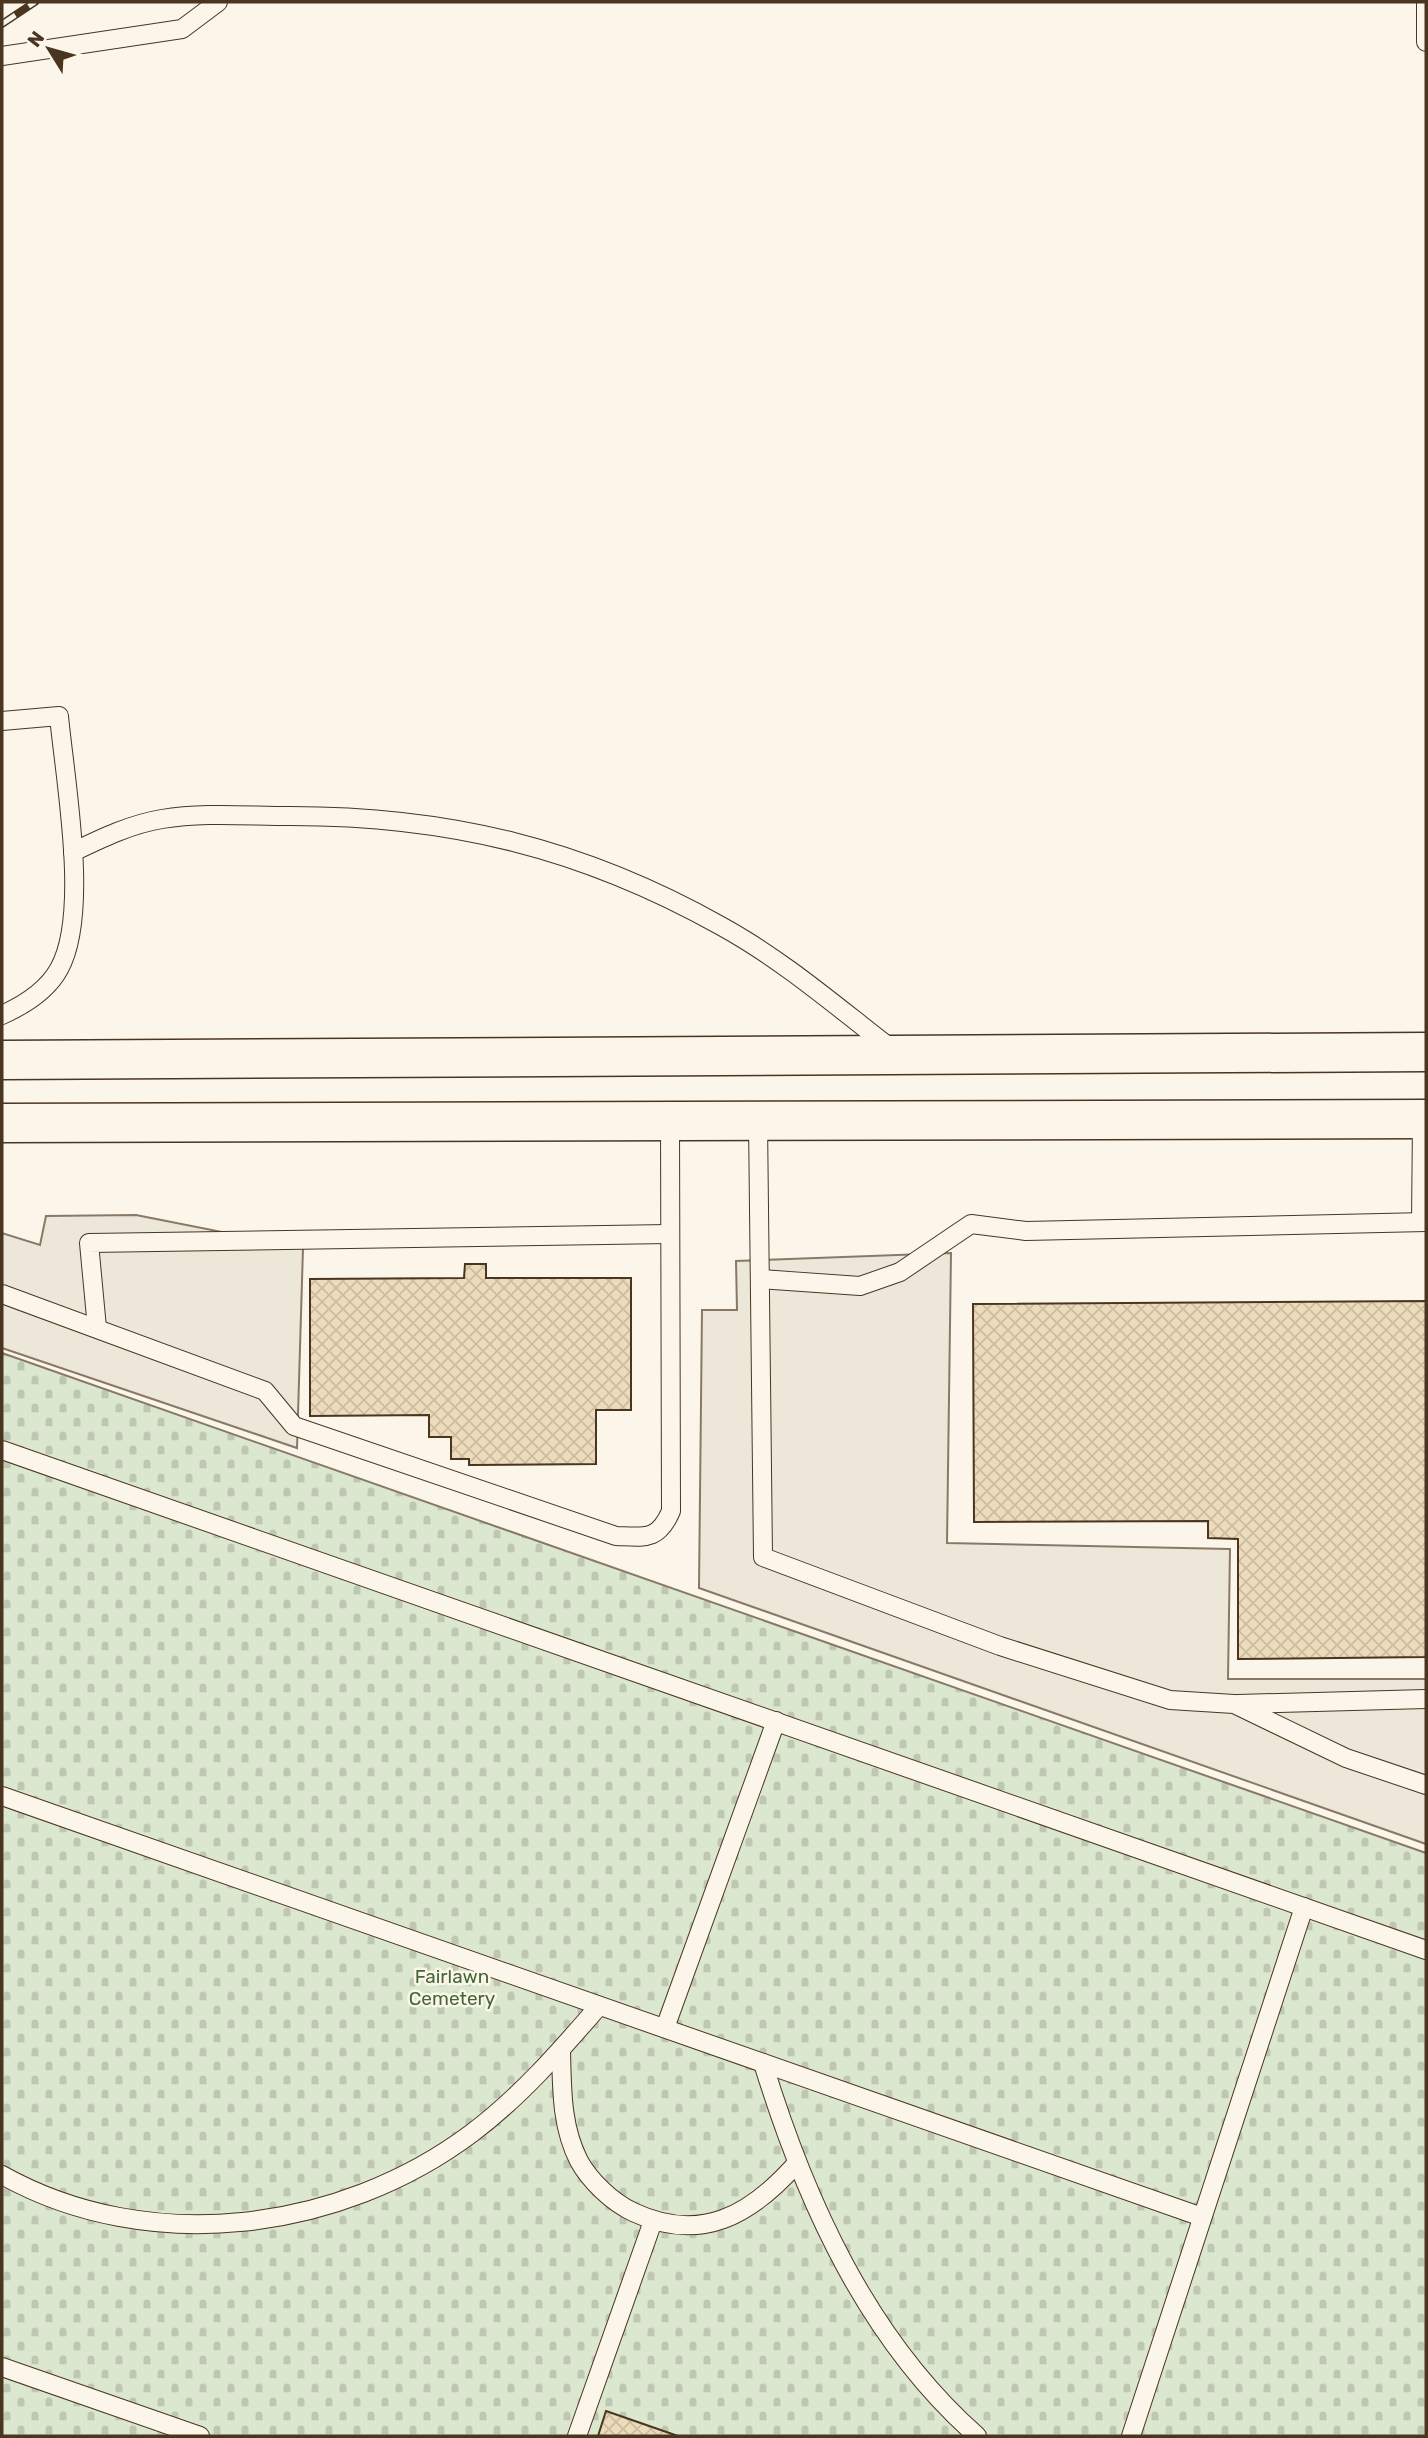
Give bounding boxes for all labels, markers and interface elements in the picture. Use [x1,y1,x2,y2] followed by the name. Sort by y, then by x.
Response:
[14,14,84,84] north arrow
[23,27,49,51] text: N
[409,1965,495,2010] park label: Fairlawn Cemetery

